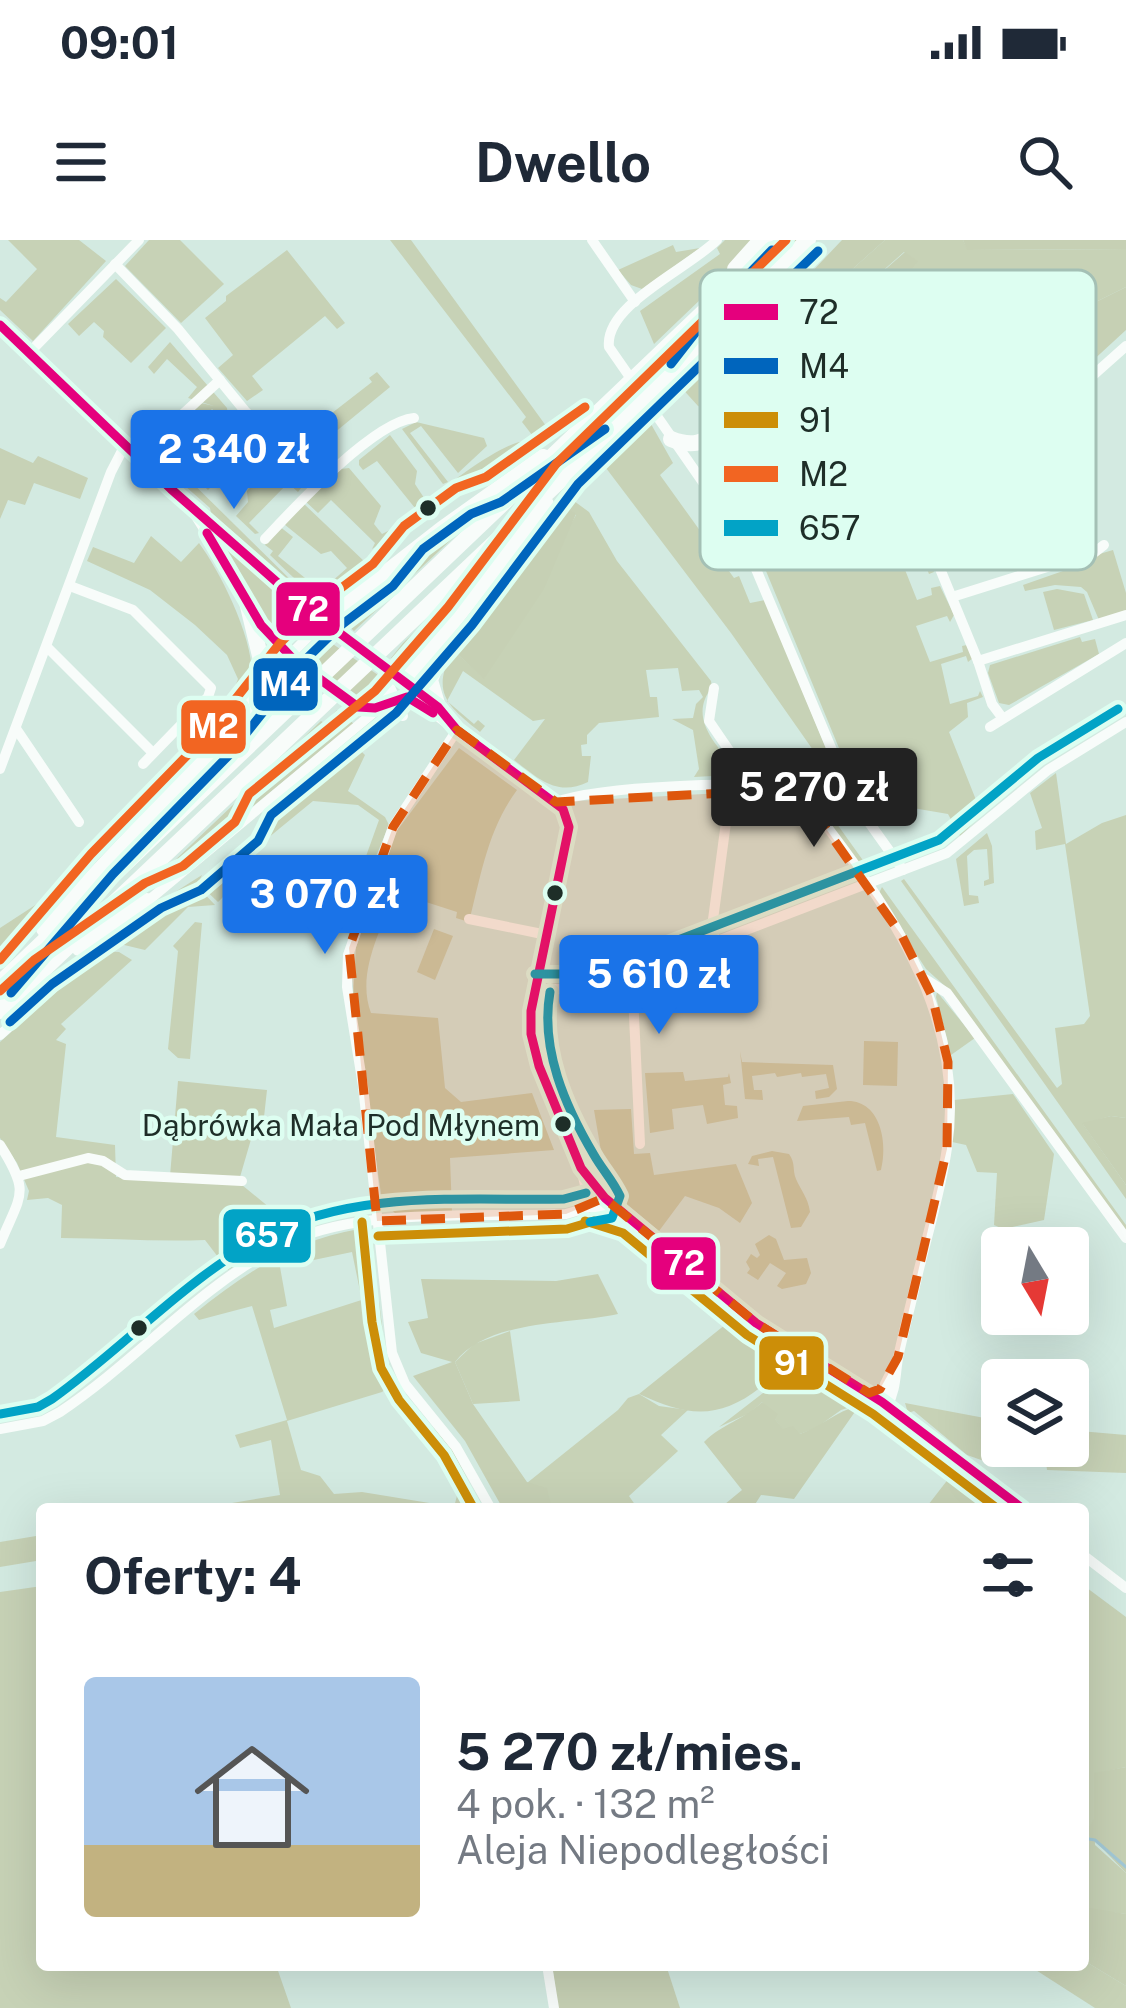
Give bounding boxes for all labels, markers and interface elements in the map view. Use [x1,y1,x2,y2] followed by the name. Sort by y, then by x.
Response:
[60,16,179,69] text: 09:01
[48,129,114,195] icon: menu
[1012,129,1078,195] icon: search
[475,131,651,194] text: Dwello
[700,270,1096,570] legend
[799,293,839,331] text: 72
[799,347,849,385] text: M4
[799,401,833,439] text: 91
[110,410,358,512] pin: 2 340 zł
[158,426,310,472] text: 2 340 zł
[799,455,848,493] text: M2
[417,497,439,519] unlabelled marker
[799,509,861,547] text: 657
[274,580,342,638] line badge: 72
[287,590,329,628] text: 72
[251,656,320,713] line badge: M4
[259,665,311,703] text: M4
[179,698,248,756] line badge: M2
[187,707,239,745] text: M2
[690,748,938,850] pin: 5 270 zł
[738,764,890,810] text: 5 270 zł
[201,855,449,957] pin: 3 070 zł
[249,871,401,917] text: 3 070 zł
[544,882,566,904] unlabelled marker
[535,935,783,1037] pin: 5 610 zł
[586,951,732,997] text: 5 610 zł
[142,1107,540,1143] place label: Dąbrówka Mała Pod Młynem
[552,1113,574,1135] marker: Dąbrówka Mała Pod Młynem
[221,1207,313,1265] line badge: 657
[235,1216,299,1254] text: 657
[981,1227,1089,1335] north arrow
[981,1227,1089,1467] map controls
[649,1235,718,1292] line badge: 72
[663,1244,705,1282] text: 72
[128,1317,150,1339] unlabelled marker
[757,1334,826,1392] line badge: 91
[774,1344,810,1382] text: 91
[981,1359,1089,1467] button: layers
[975,1542,1041,1608] icon: filters
[84,1546,302,1605] text: Oferty: 4
[456,1722,803,1781] text: 5 270 zł/mies.
[180,1725,324,1869] icon: home
[456,1781,715,1827] text: 4 pok. · 132 m²
[456,1827,830,1873] text: Aleja Niepodległości

